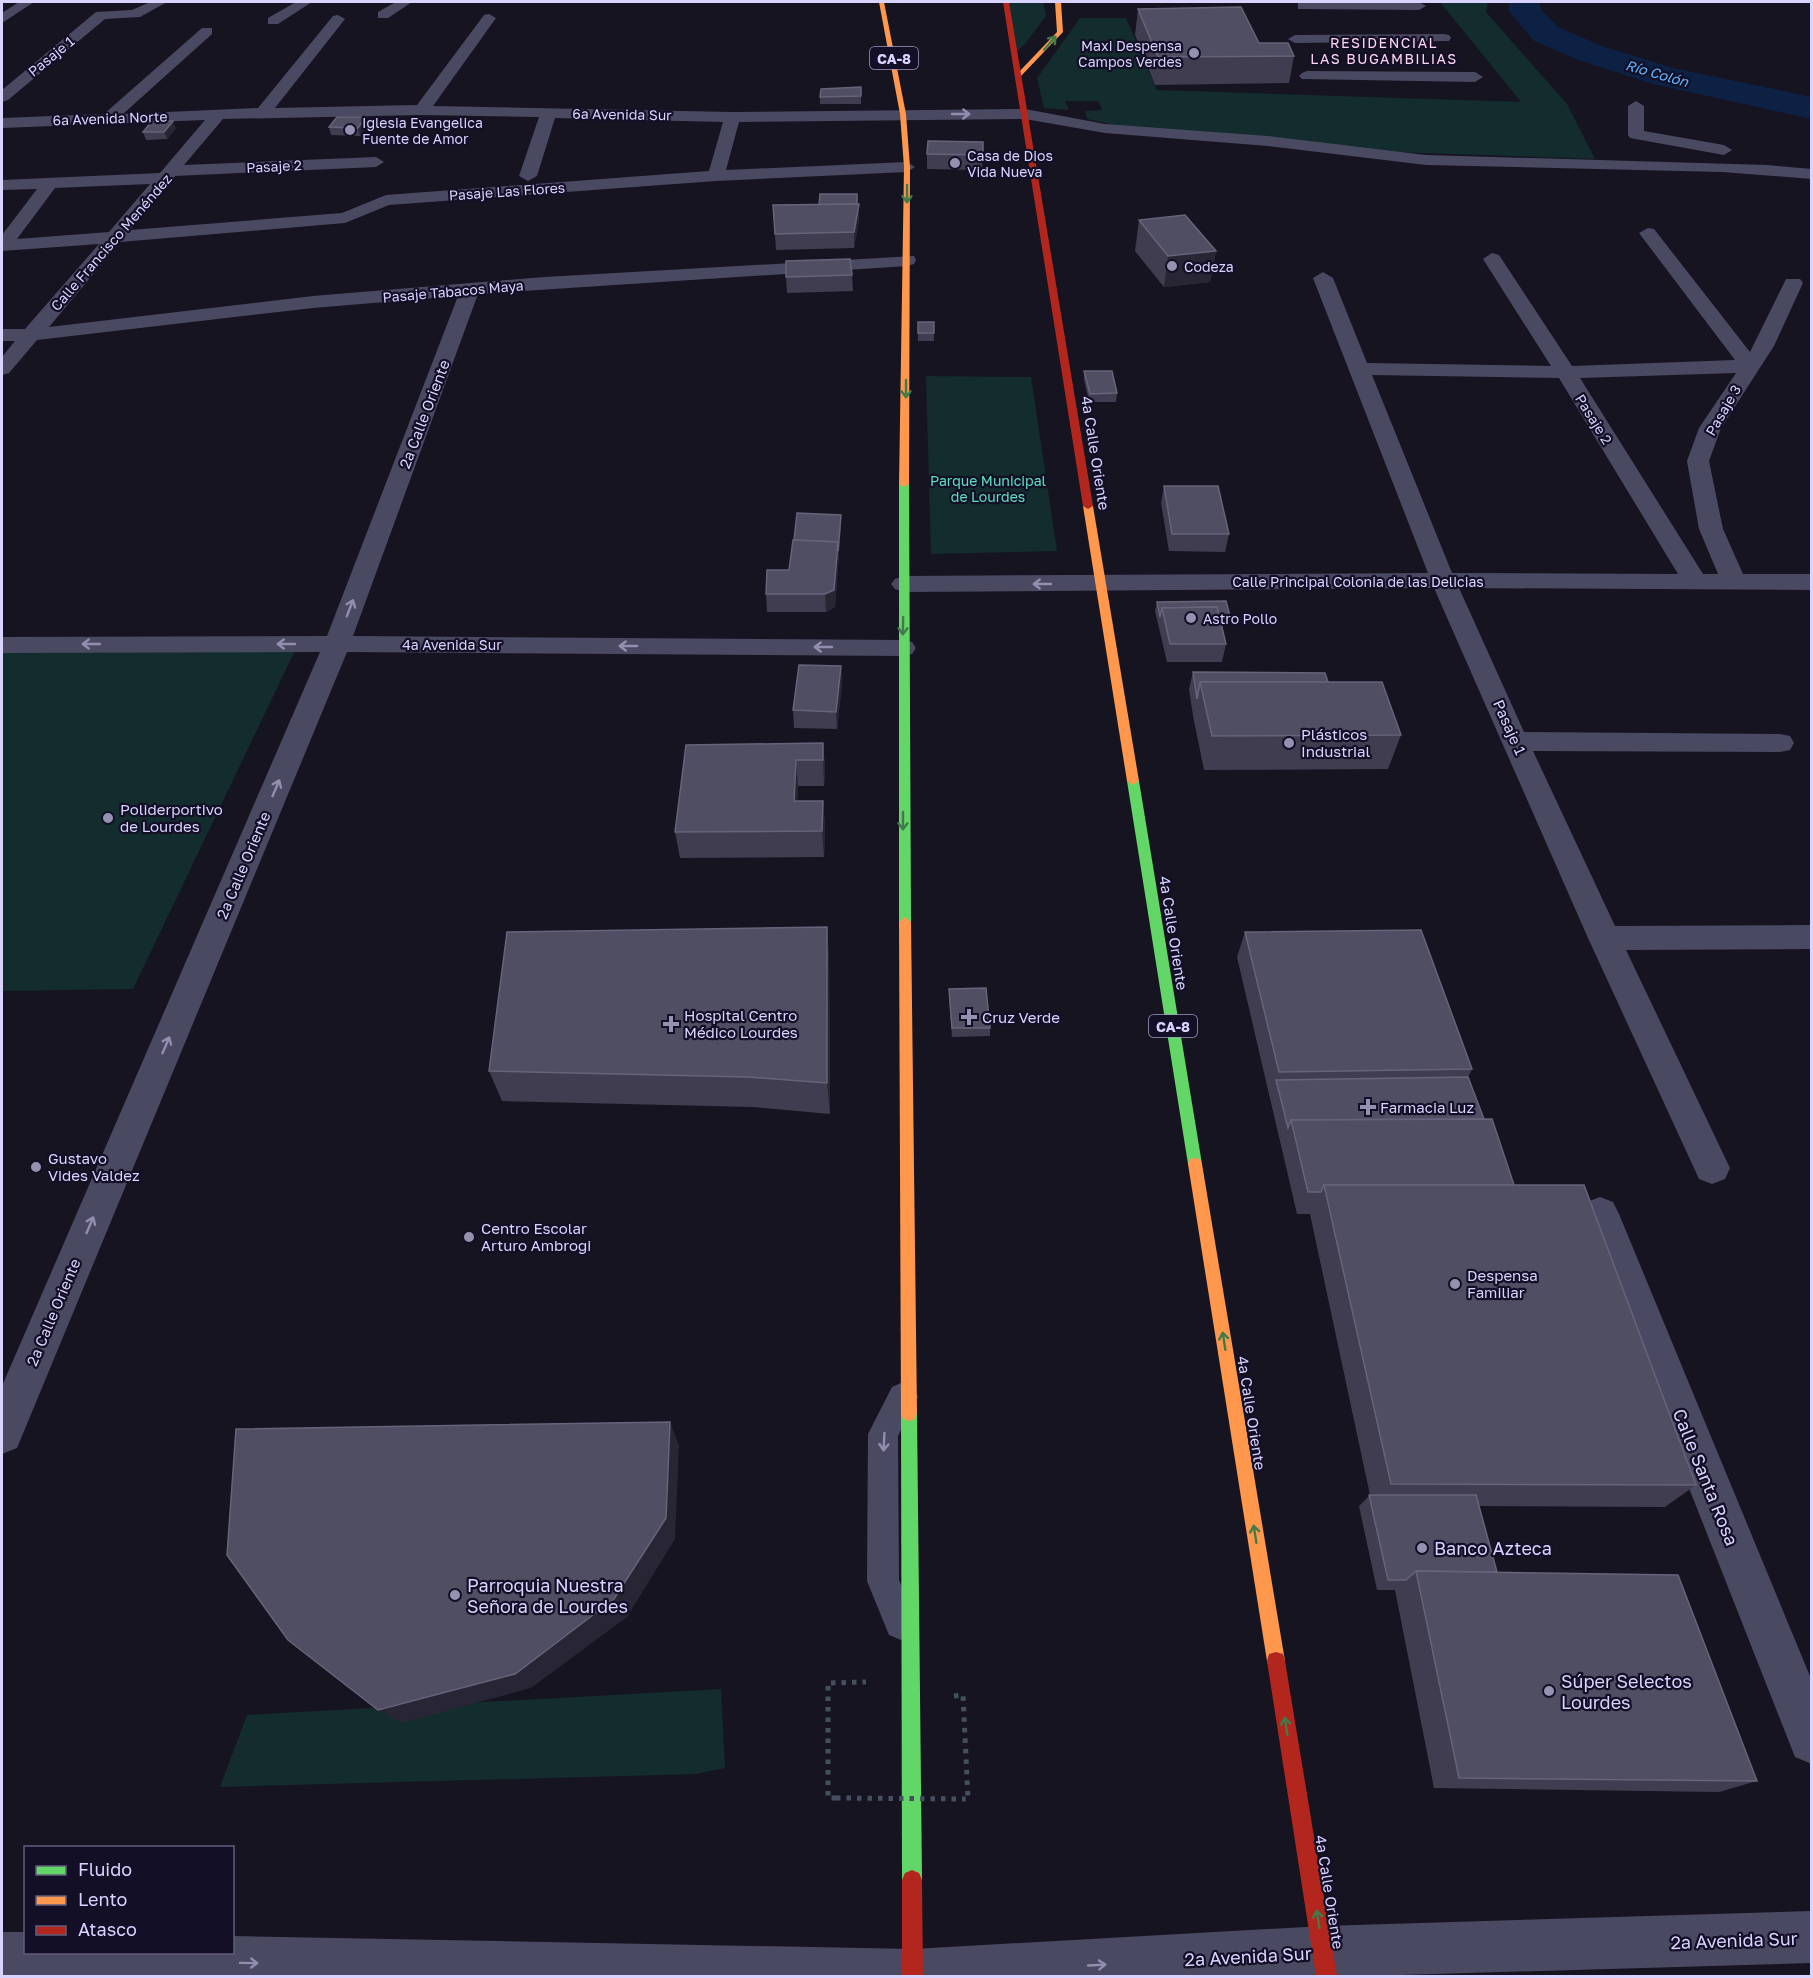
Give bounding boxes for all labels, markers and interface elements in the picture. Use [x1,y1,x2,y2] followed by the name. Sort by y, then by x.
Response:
[24,32,78,80] street label: Pasaje 1
[1310,34,1458,67] district label: RESIDENCIAL LAS BUGAMBILIAS
[1044,35,1057,51] one-way arrow
[1078,37,1182,70] place label: Maxi Despensa Campos Verdes
[1187,46,1201,60] marker: Maxi Despensa Campos Verdes
[870,47,918,69] road number: CA-8
[1624,56,1692,90] water label: Río Colón
[572,105,672,123] street label: 6a Avenida Sur
[52,107,168,129] street label: 6a Avenida Norte
[951,108,971,120] one-way arrow
[362,114,483,147] place label: Iglesia Evangelica Fuente de Amor
[343,123,357,137] marker: Iglesia Evangelica Fuente de Amor
[967,147,1053,180] place label: Casa de Dios Vida Nueva
[246,156,302,176] street label: Pasaje 2
[948,156,962,170] marker: Casa de Dios Vida Nueva
[47,170,175,314] street label: Calle Francisco Menéndez
[448,178,566,204] street label: Pasaje Las Flores
[901,183,913,203] one-way arrow
[1184,258,1234,275] place label: Codeza
[1165,259,1179,273] marker: Codeza
[382,276,524,306] street label: Pasaje Tabacos Maya
[395,357,453,471] street label: 2a Calle Oriente
[900,378,912,398] one-way arrow
[1702,382,1744,438] street label: Pasaje 3
[1572,391,1616,447] street label: Pasaje 2
[1078,395,1114,512] street label: 4a Calle Oriente
[930,472,1046,505] park label: Parque Municipal de Lourdes
[1232,573,1484,590] street label: Calle Principal Colonia de las Delicias
[1033,578,1053,590] one-way arrow
[346,599,357,618] one-way arrow
[1203,610,1277,627] place label: Astro Pollo
[1184,611,1198,625] marker: Astro Pollo
[897,615,909,635] one-way arrow
[402,636,502,653] street label: 4a Avenida Sur
[82,638,102,650] one-way arrow
[277,638,297,650] one-way arrow
[619,640,639,652] one-way arrow
[814,641,834,653] one-way arrow
[1490,697,1530,757] street label: Pasaje 1
[1301,725,1371,760] place label: Plásticos Industrial
[1282,736,1296,750] marker: Plásticos Industrial
[271,780,282,798] one-way arrow
[120,800,223,835] place label: Poliderportivo de Lourdes
[212,808,274,921] street label: 2a Calle Oriente
[897,810,909,830] one-way arrow
[101,811,115,825] marker: Poliderportivo de Lourdes
[1156,875,1192,992] street label: 4a Calle Oriente
[684,1006,798,1041] place label: Hospital Centro Médico Lourdes
[960,1008,978,1026] marker: Cruz Verde
[982,1008,1060,1026] place label: Cruz Verde
[662,1015,680,1033] marker: Hospital Centro Médico Lourdes
[1149,1015,1197,1037] road number: CA-8
[162,1036,173,1054] one-way arrow
[1380,1098,1474,1116] place label: Farmacia Luz
[1361,1100,1375,1114] marker: Farmacia Luz
[48,1149,140,1184] place label: Gustavo Vides Valdez
[29,1160,43,1174] marker: Gustavo Vides Valdez
[85,1216,96,1234] one-way arrow
[481,1219,591,1254] place label: Centro Escolar Arturo Ambrogi
[462,1230,476,1244] marker: Centro Escolar Arturo Ambrogi
[22,1255,84,1368] street label: 2a Calle Oriente
[1467,1266,1538,1301] place label: Despensa Familiar
[1448,1277,1462,1291] marker: Despensa Familiar
[1218,1332,1229,1352] one-way arrow
[1234,1355,1270,1472] street label: 4a Calle Oriente
[1669,1405,1743,1549] street label: Calle Santa Rosa
[878,1432,889,1451] one-way arrow
[1249,1524,1260,1544] one-way arrow
[1434,1537,1552,1559] place label: Banco Azteca
[1415,1541,1429,1555] marker: Banco Azteca
[467,1574,628,1617] place label: Parroquia Nuestra Señora de Lourdes
[448,1588,462,1602] marker: Parroquia Nuestra Señora de Lourdes
[1561,1670,1692,1713] place label: Súper Selectos Lourdes
[1542,1684,1556,1698] marker: Súper Selectos Lourdes
[1281,1717,1292,1737] one-way arrow
[1312,1834,1348,1951] street label: 4a Calle Oriente
[24,1846,234,1954] legend
[78,1858,132,1880] text: Fluido
[78,1888,127,1910] text: Lento
[1312,1909,1323,1929] one-way arrow
[78,1918,137,1940] text: Atasco
[1670,1927,1798,1953] street label: 2a Avenida Sur
[1184,1942,1312,1970] street label: 2a Avenida Sur
[238,1957,258,1968] one-way arrow
[1087,1959,1107,1970] one-way arrow

